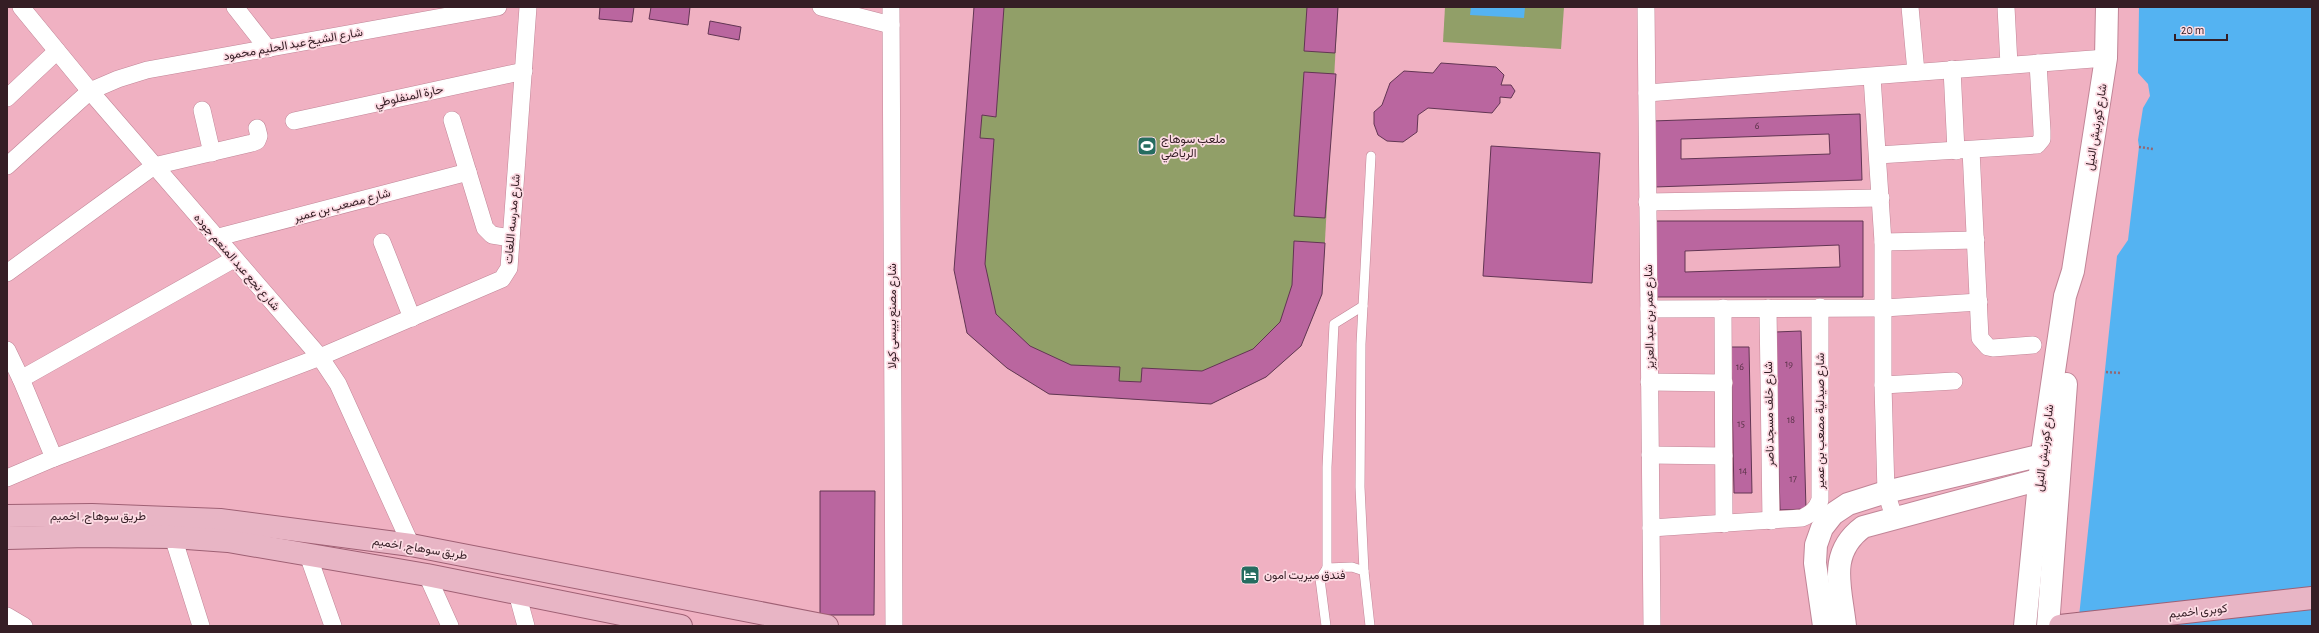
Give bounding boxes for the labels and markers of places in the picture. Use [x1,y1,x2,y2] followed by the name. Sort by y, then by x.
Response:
[1161,133,1226,163] place label: ملعب سوهاج الرياضي
[1136,135,1158,157] sports icon: ملعب سوهاج الرياضي
[1239,564,1261,586] hotel icon: فندق ميريت امون
[1264,569,1346,583] place label: فندق ميريت امون

